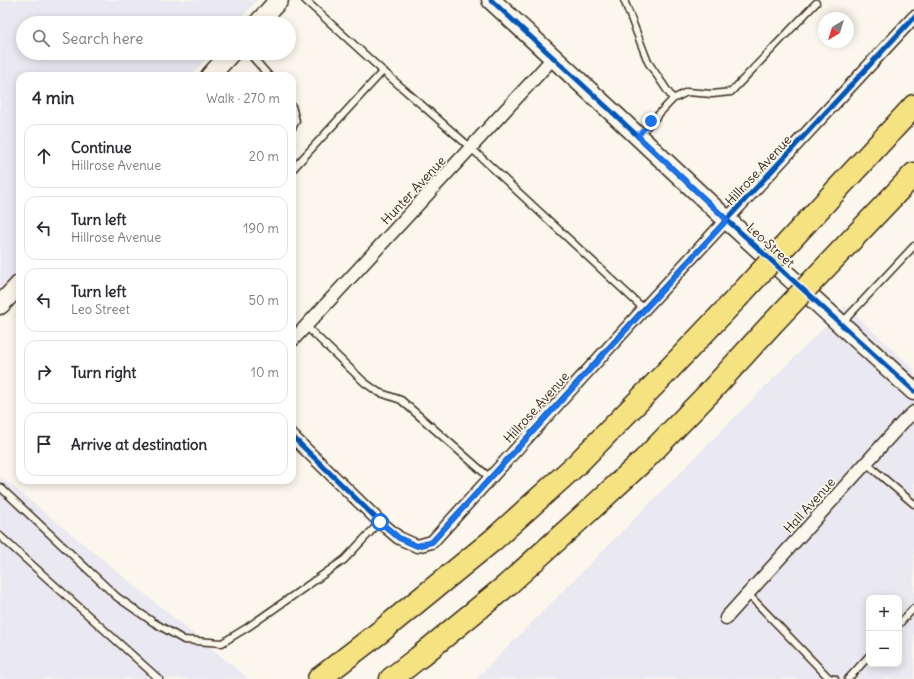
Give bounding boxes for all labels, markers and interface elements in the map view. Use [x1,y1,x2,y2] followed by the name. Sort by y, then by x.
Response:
[818,12,854,48] north arrow
[16,16,296,60] search box
[30,27,52,49] icon: search
[62,29,143,48] text: Search here
[32,87,74,109] text: 4 min
[206,90,280,107] text: Walk · 270 m
[642,112,660,130] route end
[721,132,795,209] street label: Hillrose Avenue
[71,138,132,157] text: Continue
[33,145,55,167] icon: ahead
[249,148,279,165] text: 20 m
[377,153,449,228] street label: Hunter Avenue
[71,157,161,174] text: Hillrose Avenue
[71,210,126,229] text: Turn left
[33,217,55,239] icon: left
[743,219,799,272] street label: Leo Street
[243,220,279,237] text: 190 m
[71,229,161,246] text: Hillrose Avenue
[71,282,126,301] text: Turn left
[33,289,55,311] icon: left
[248,292,279,309] text: 50 m
[71,301,130,318] text: Leo Street
[33,361,55,383] icon: right
[71,363,136,382] text: Turn right
[251,364,279,381] text: 10 m
[500,368,573,447] street label: Hillrose Avenue
[33,433,55,455] icon: arrive
[71,435,207,454] text: Arrive at destination
[780,474,839,537] street label: Hall Avenue
[371,513,389,531] route start
[866,595,902,667] map controls
[866,595,902,631] button: +
[866,631,902,667] button: −

